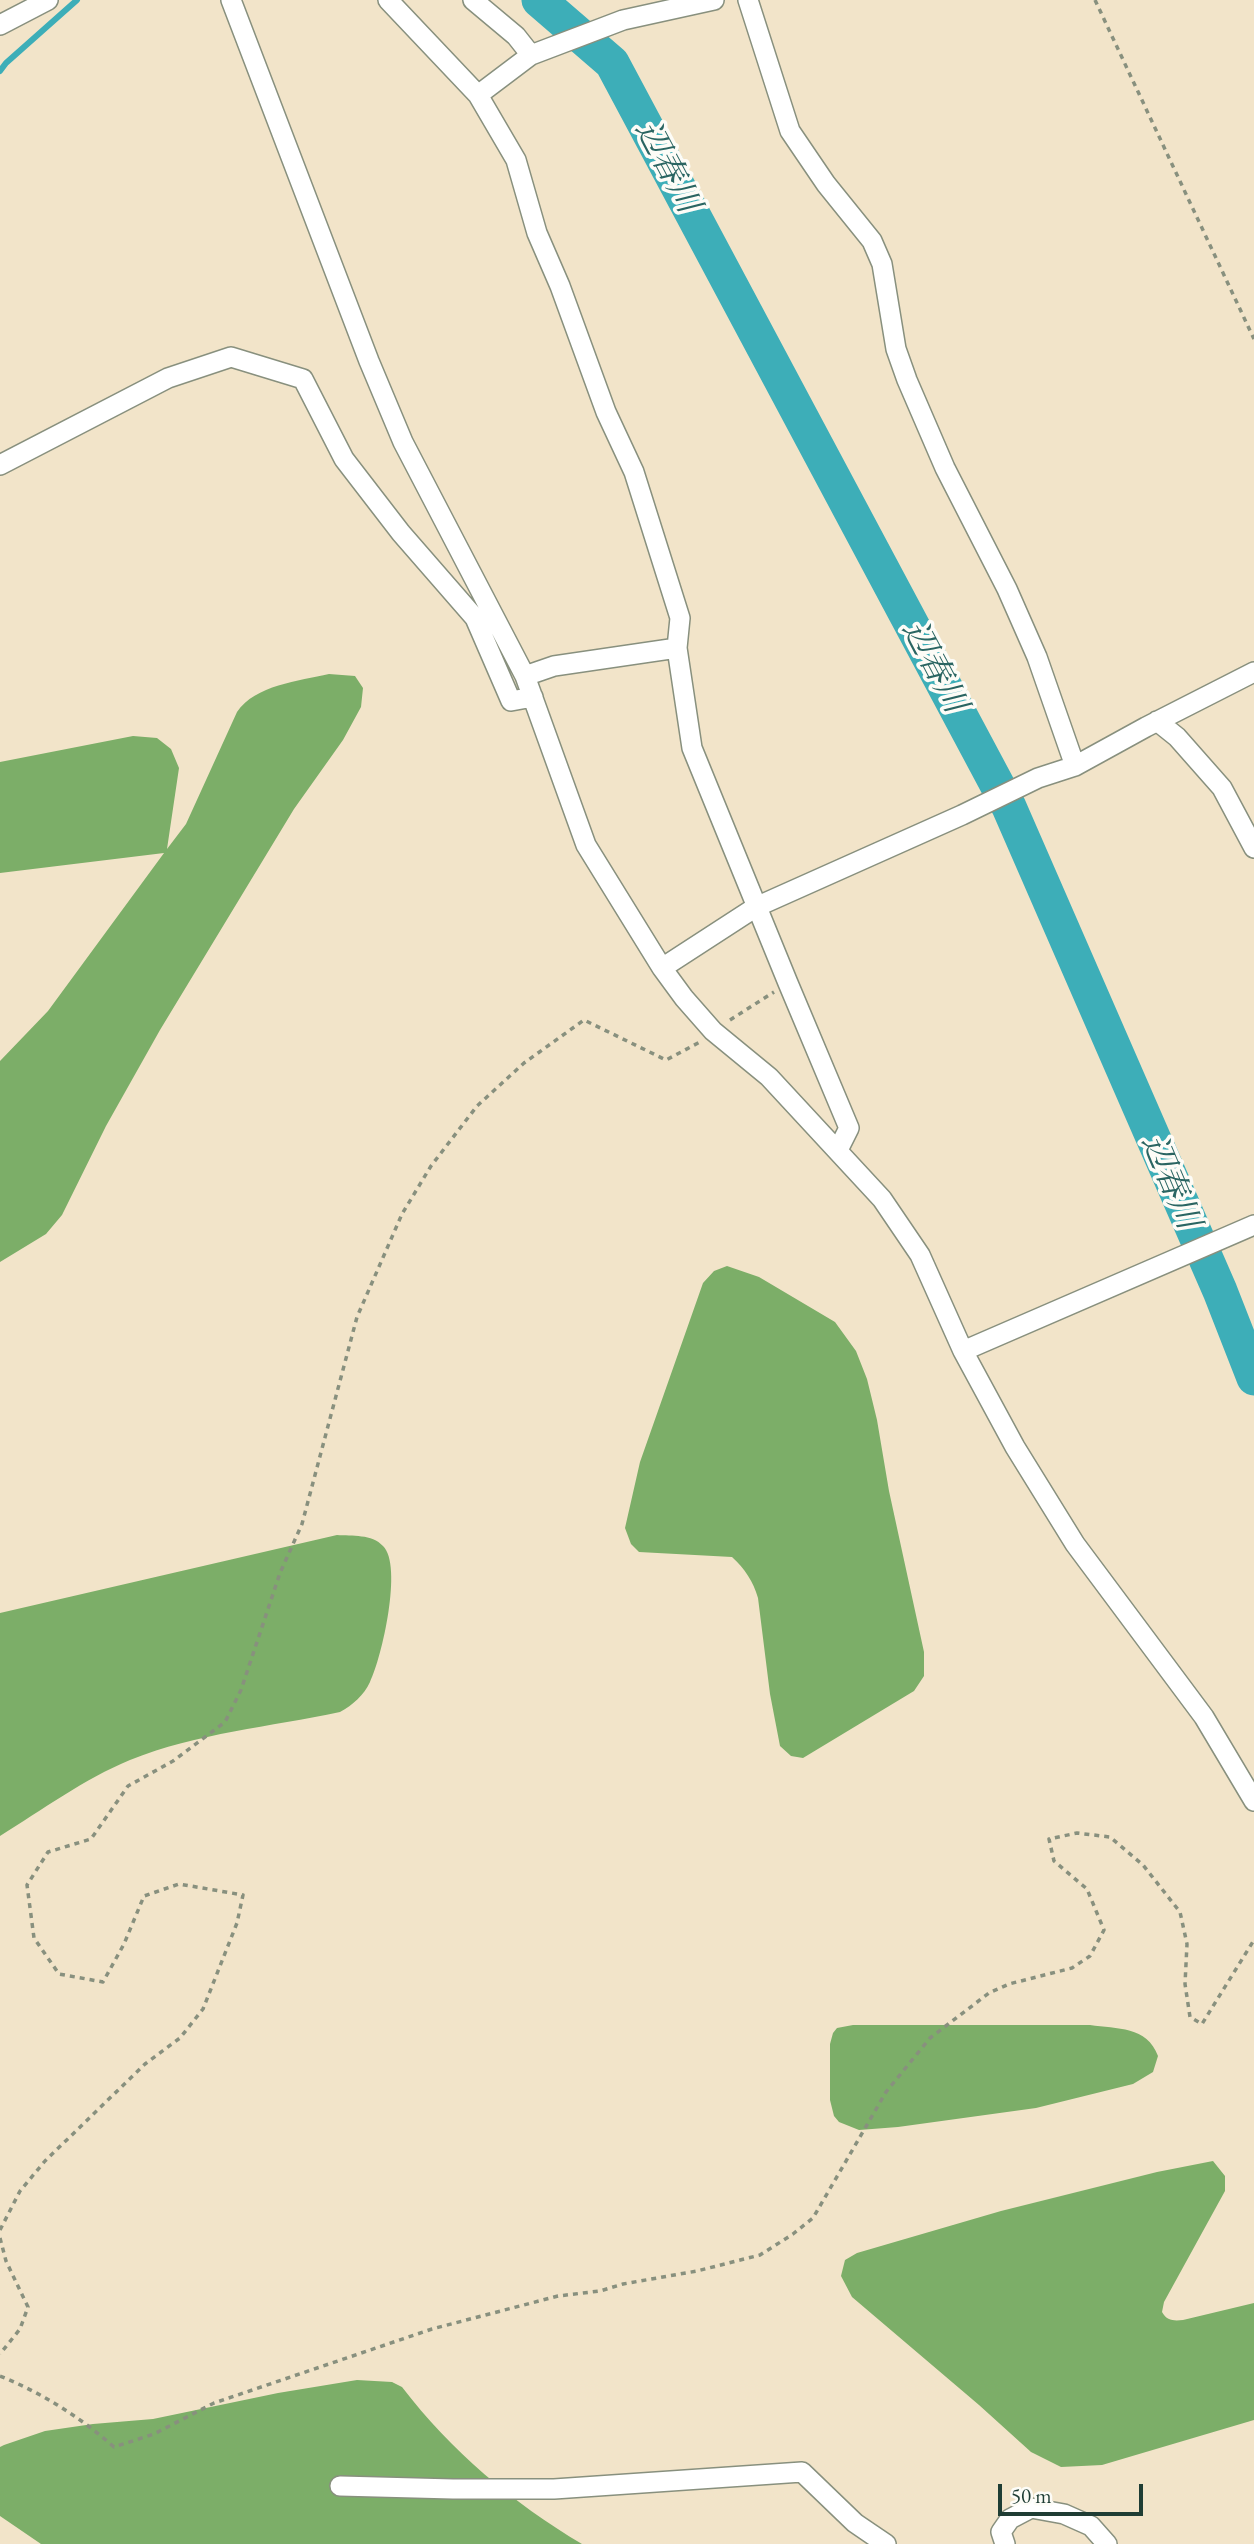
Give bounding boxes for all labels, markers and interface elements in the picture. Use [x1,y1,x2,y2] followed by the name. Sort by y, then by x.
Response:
[626,114,708,220] water label: 辺春川
[893,614,975,720] water label: 辺春川
[1132,1129,1208,1235] water label: 辺春川
[1002,2470,1147,2514] scale bar
[1011,2482,1052,2509] text: 50 m

